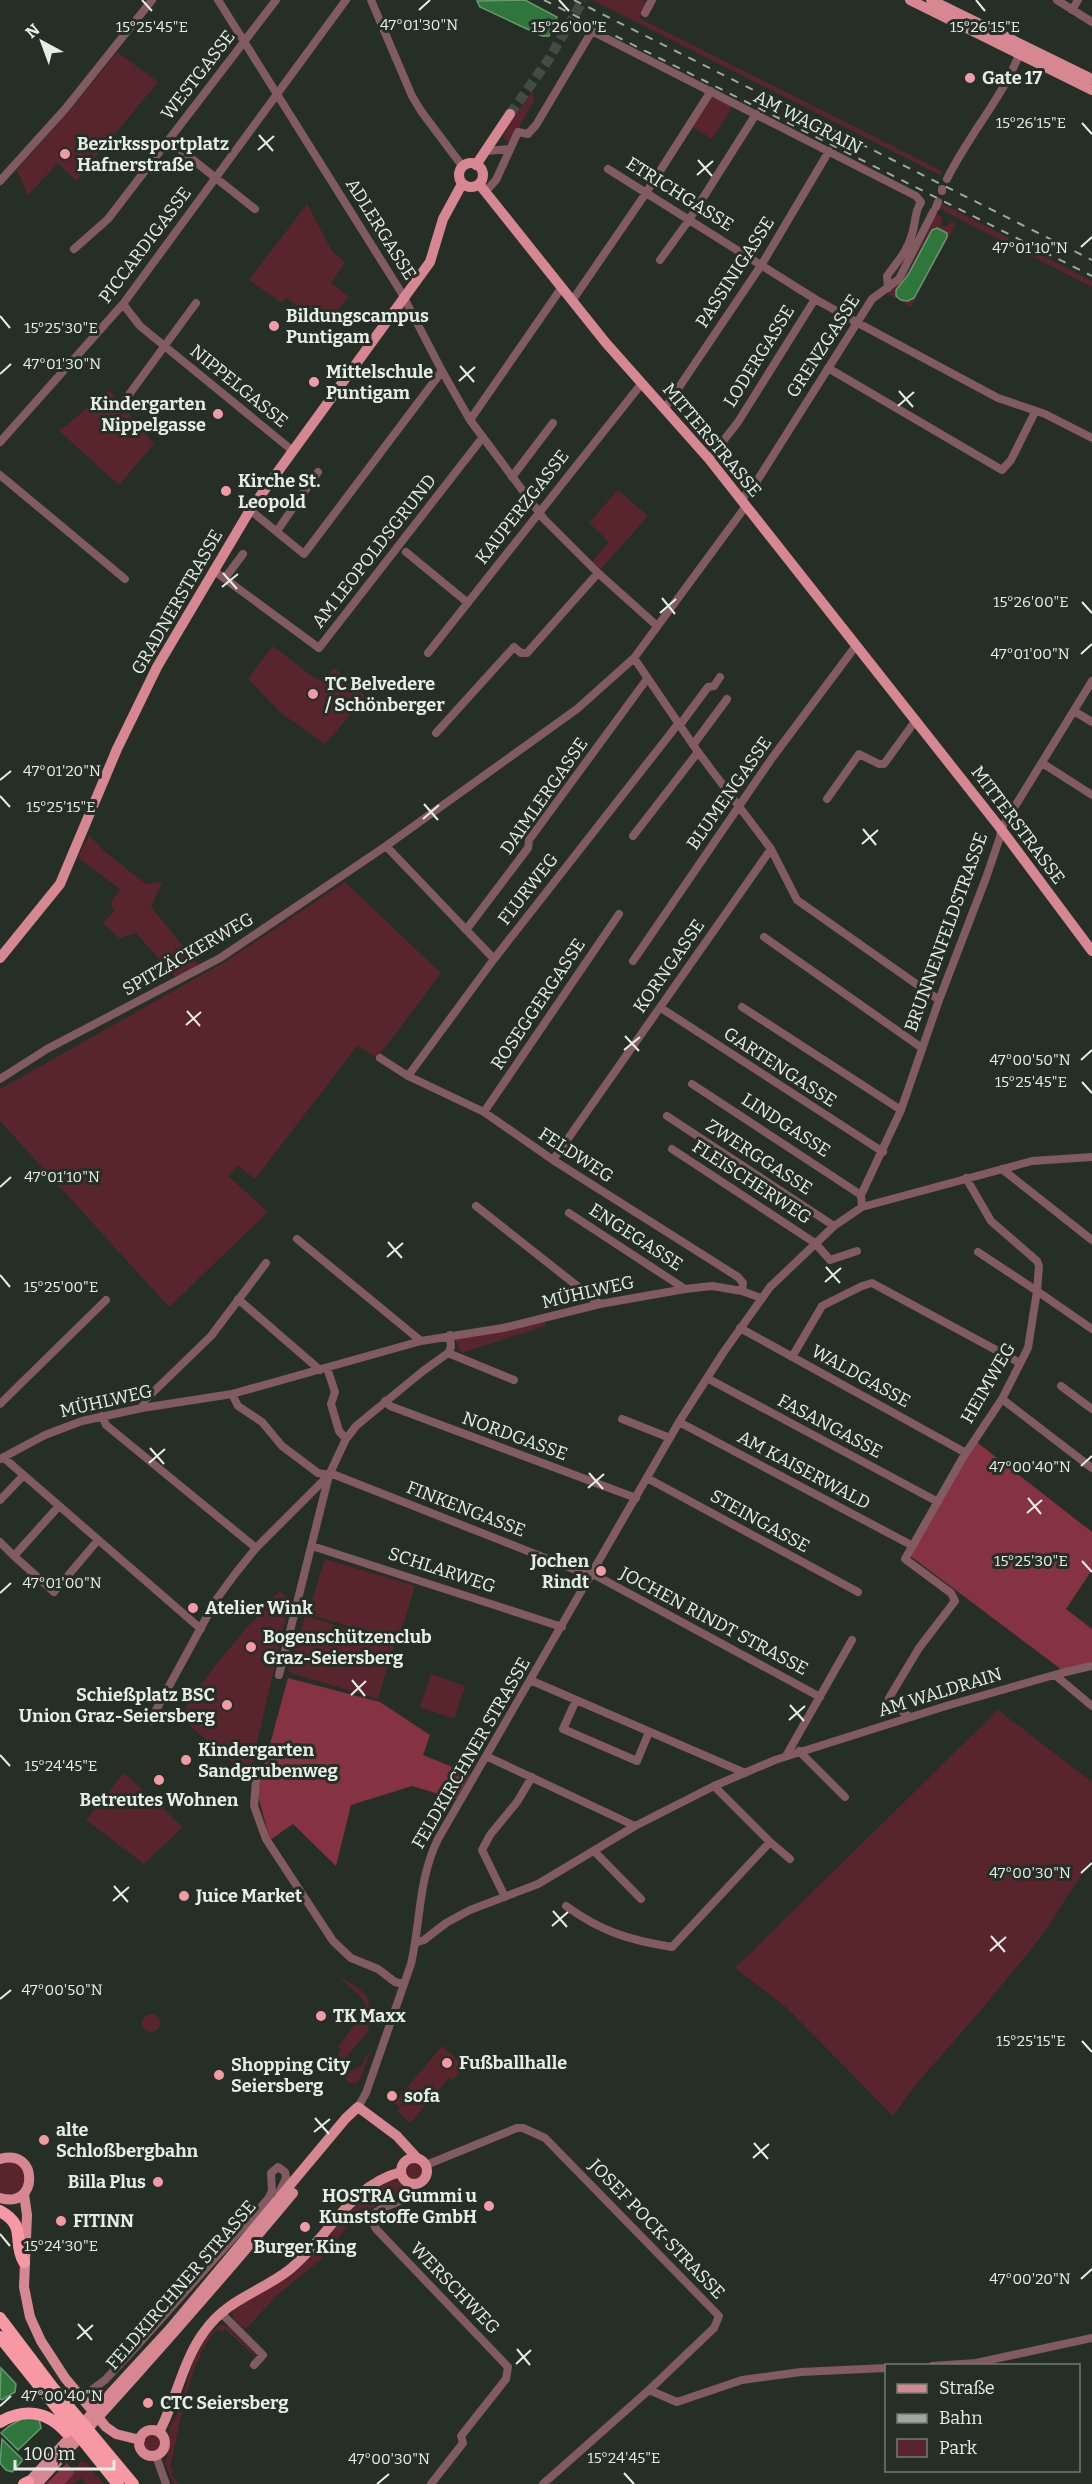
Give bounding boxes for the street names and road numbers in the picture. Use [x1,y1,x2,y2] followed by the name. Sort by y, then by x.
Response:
[156,26,240,124] street label: WESTGASSE
[750,85,866,159] street label: AM WAGRAIN
[622,152,738,236] street label: ETRICHGASSE
[341,174,421,284] street label: ADLERGASSE
[94,183,196,307] street label: PICCARDIGASSE
[691,212,779,332] street label: PASSINIGASSE
[781,290,865,402] street label: GRENZGASSE
[719,301,799,411] street label: LODERGASSE
[186,340,292,432] street label: NIPPELGASSE
[658,378,766,502] street label: MITTERSTRASSE
[471,445,573,569] street label: KAUPERZGASSE
[307,470,441,632] street label: AM LEOPOLDSGRUND
[126,525,228,679] street label: GRADNERSTRASSE
[682,732,776,854] street label: BLUMENGASSE
[496,733,592,859] street label: DAIMLERGASSE
[966,762,1070,888] street label: MITTERSTRASSE
[900,829,992,1035] street label: BRUNNENFELDSTRASSE
[493,849,563,929] street label: FLURWEG
[119,908,257,1000] street label: SPITZÄCKERWEG
[629,915,709,1017] street label: KORNGASSE
[486,934,590,1074] street label: ROSEGGERGASSE
[719,1022,841,1112] street label: GARTENGASSE
[738,1088,834,1162] street label: LINDGASSE
[702,1114,816,1200] street label: ZWERGGASSE
[534,1123,618,1187] street label: FELDWEG
[688,1135,816,1229] street label: FLEISCHERWEG
[585,1199,687,1275] street label: ENGEGASSE
[540,1271,636,1313] street label: MÜHLWEG
[956,1339,1020,1427] street label: HEIMWEG
[808,1340,914,1412] street label: WALDGASSE
[58,1380,154,1422] street label: MÜHLWEG
[774,1389,886,1463] street label: FASANGASSE
[459,1407,571,1465] street label: NORDGASSE
[734,1426,874,1514] street label: AM KAISERWALD
[403,1476,529,1542] street label: FINKENGASSE
[707,1485,813,1557] street label: STEINGASSE
[386,1542,498,1598] street label: SCHLARWEG
[615,1562,812,1680] street label: JOCHEN RINDT STRASSE
[407,1653,535,1853] street label: FELDKIRCHNER STRASSE
[875,1663,1005,1721] street label: AM WALDRAIN
[584,2154,730,2304] street label: JOSEF POCK-STRASSE
[101,2196,261,2374] street label: FELDKIRCHNER STRASSE
[406,2237,504,2339] street label: WERSCHWEG

